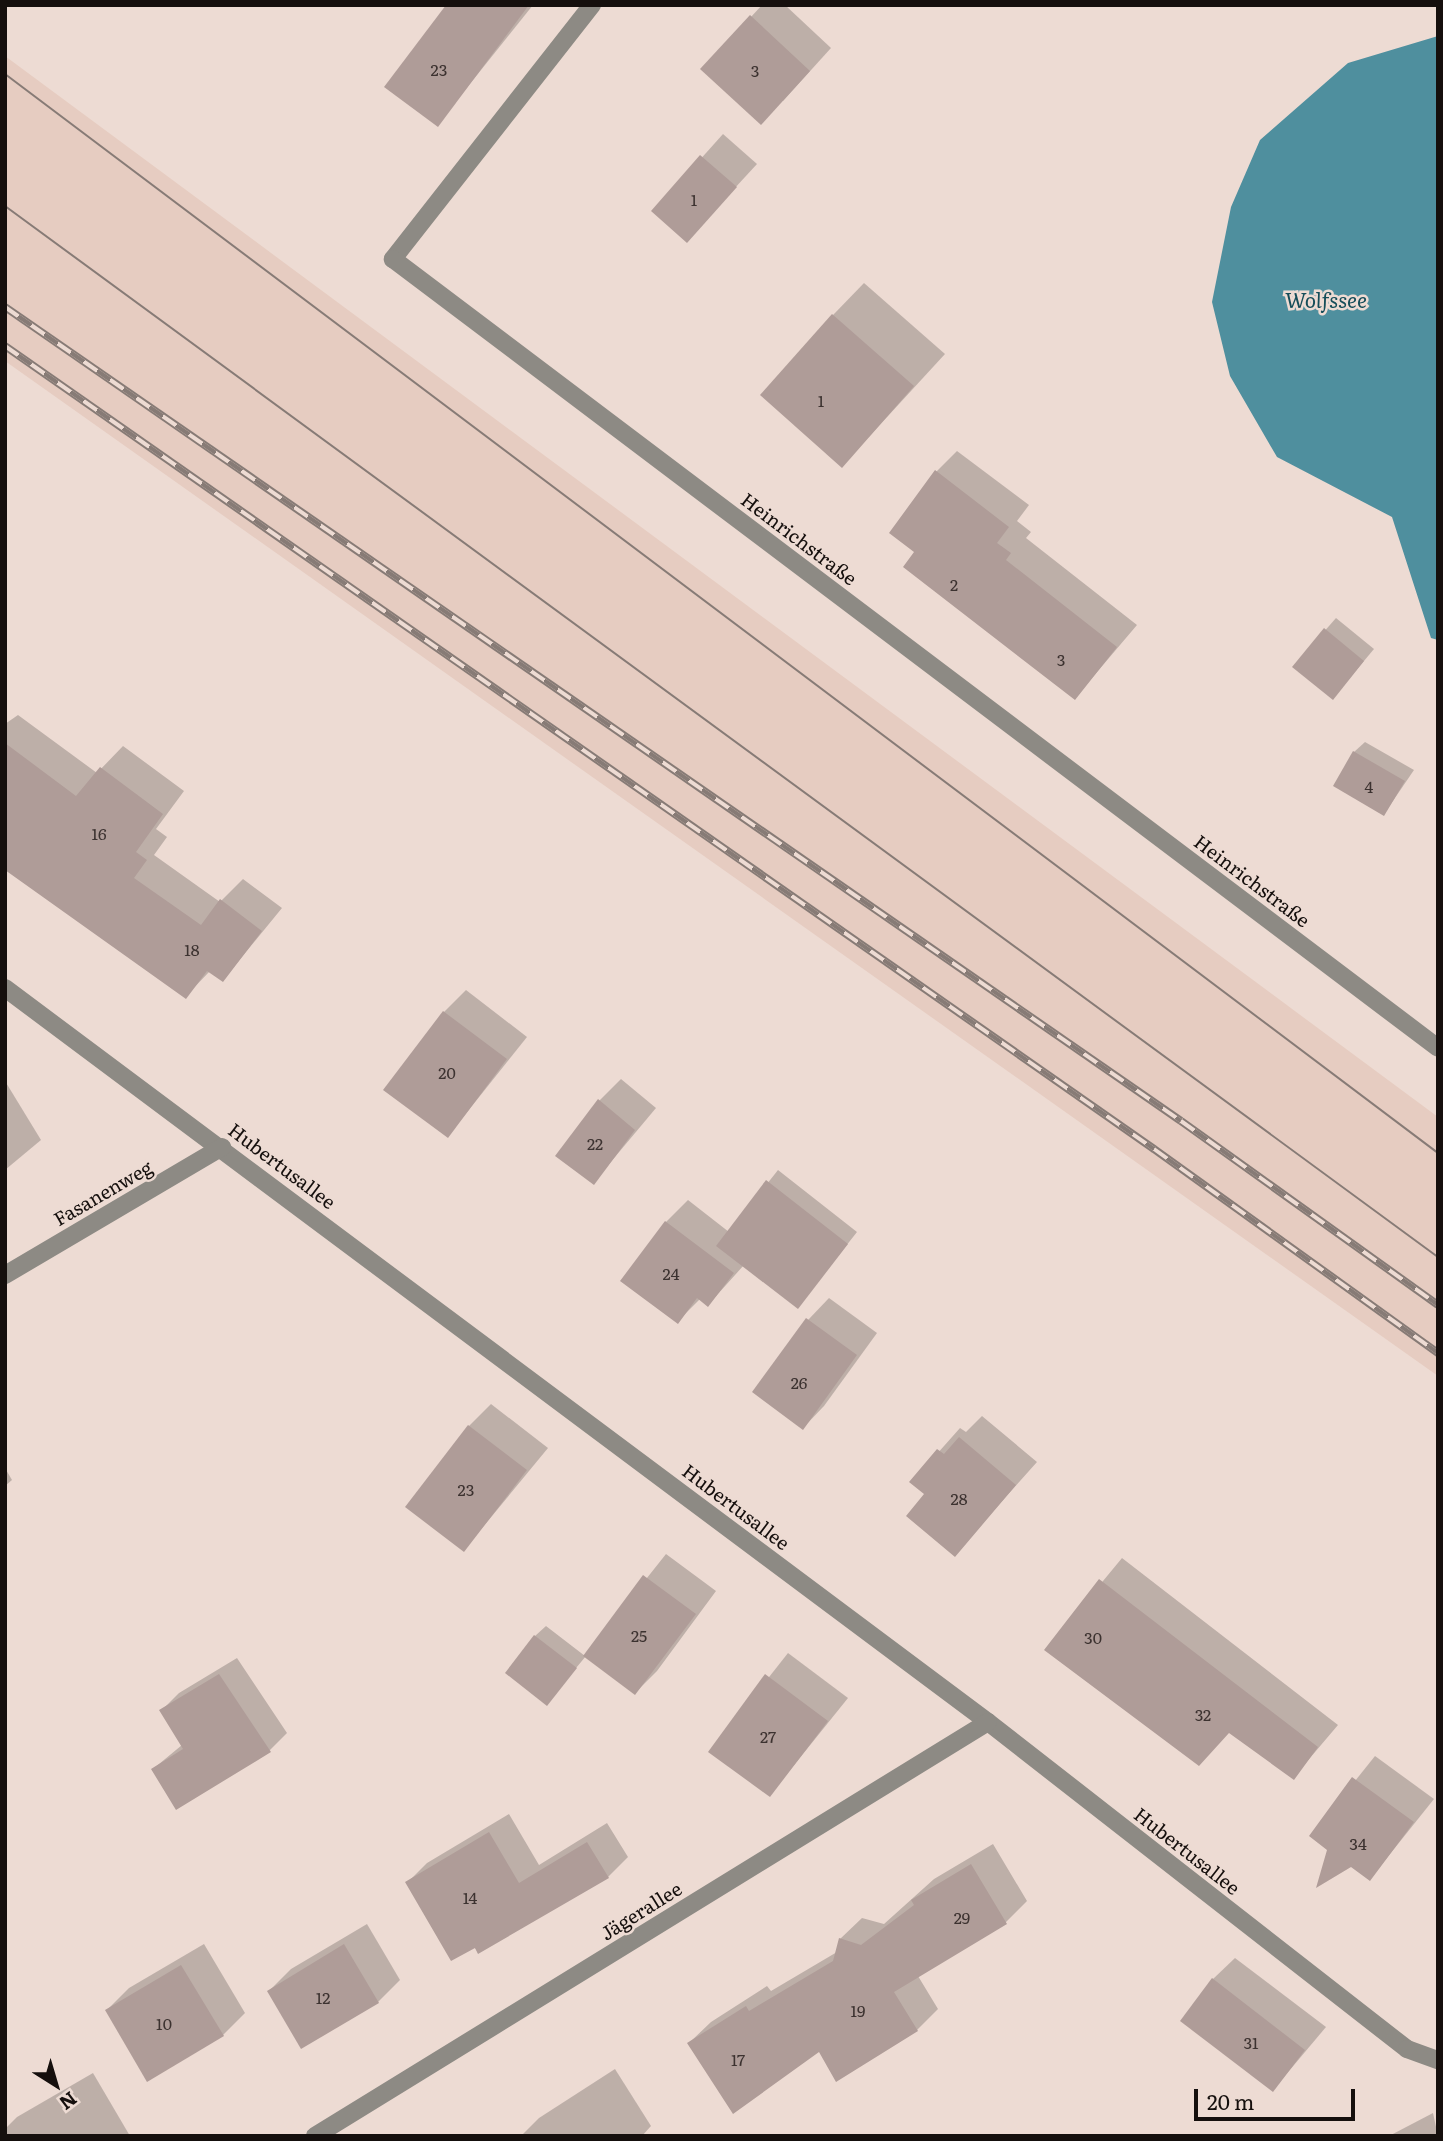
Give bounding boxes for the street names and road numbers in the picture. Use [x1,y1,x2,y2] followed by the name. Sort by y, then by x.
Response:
[737,488,861,590] street label: Heinrichstraße
[1190,830,1314,932] street label: Heinrichstraße
[224,1118,340,1214] street label: Hubertusallee
[50,1156,156,1230] street label: Fasanenweg
[678,1459,794,1555] street label: Hubertusallee
[1130,1803,1244,1899] street label: Hubertusallee
[596,1877,686,1945] street label: Jägerallee

